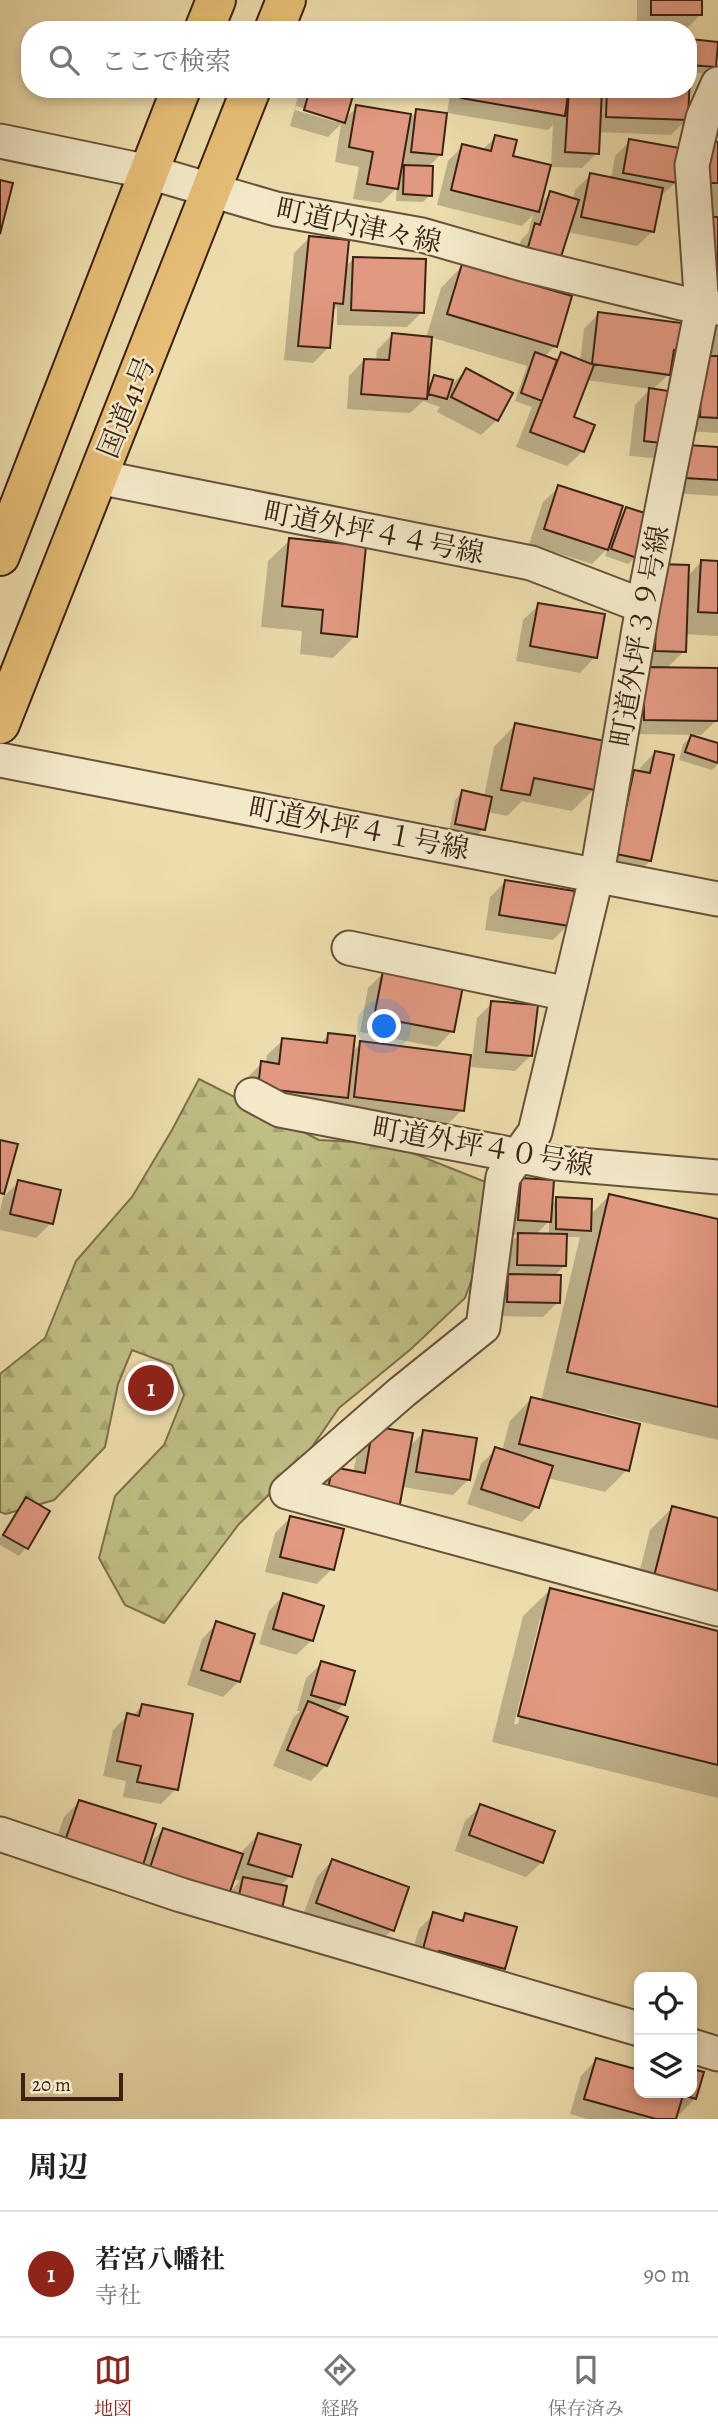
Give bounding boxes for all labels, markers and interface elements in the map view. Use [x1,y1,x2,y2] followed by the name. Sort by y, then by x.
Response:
[21,21,697,98] search box
[45,41,83,79] icon: search
[101,44,231,79] text: ここで検索
[273,190,445,262] street label: 町道内津々線
[89,351,164,464] street label: 国道41号
[260,493,487,573] street label: 町道外坪４４号線
[602,523,678,750] street label: 町道外坪３９号線
[245,789,472,869] street label: 町道外坪４１号線
[367,1009,401,1043] your location
[369,1109,596,1185] street label: 町道外坪４０号線
[128,1362,174,1414] pin: 1
[634,1972,697,2098] map controls
[634,1972,697,2035] button: locate
[634,2035,697,2098] button: layers
[21,2070,122,2102] scale bar
[32,2072,71,2098] text: 20 m
[28,2147,88,2187] text: 周辺
[95,2242,225,2277] text: 若宮八幡社
[47,2259,55,2290] text: 1
[644,2259,690,2290] text: 90 m
[95,2280,141,2311] text: 寺社
[94,2351,132,2422] tab: 地図
[321,2351,359,2422] tab: 経路
[548,2351,624,2422] tab: 保存済み

